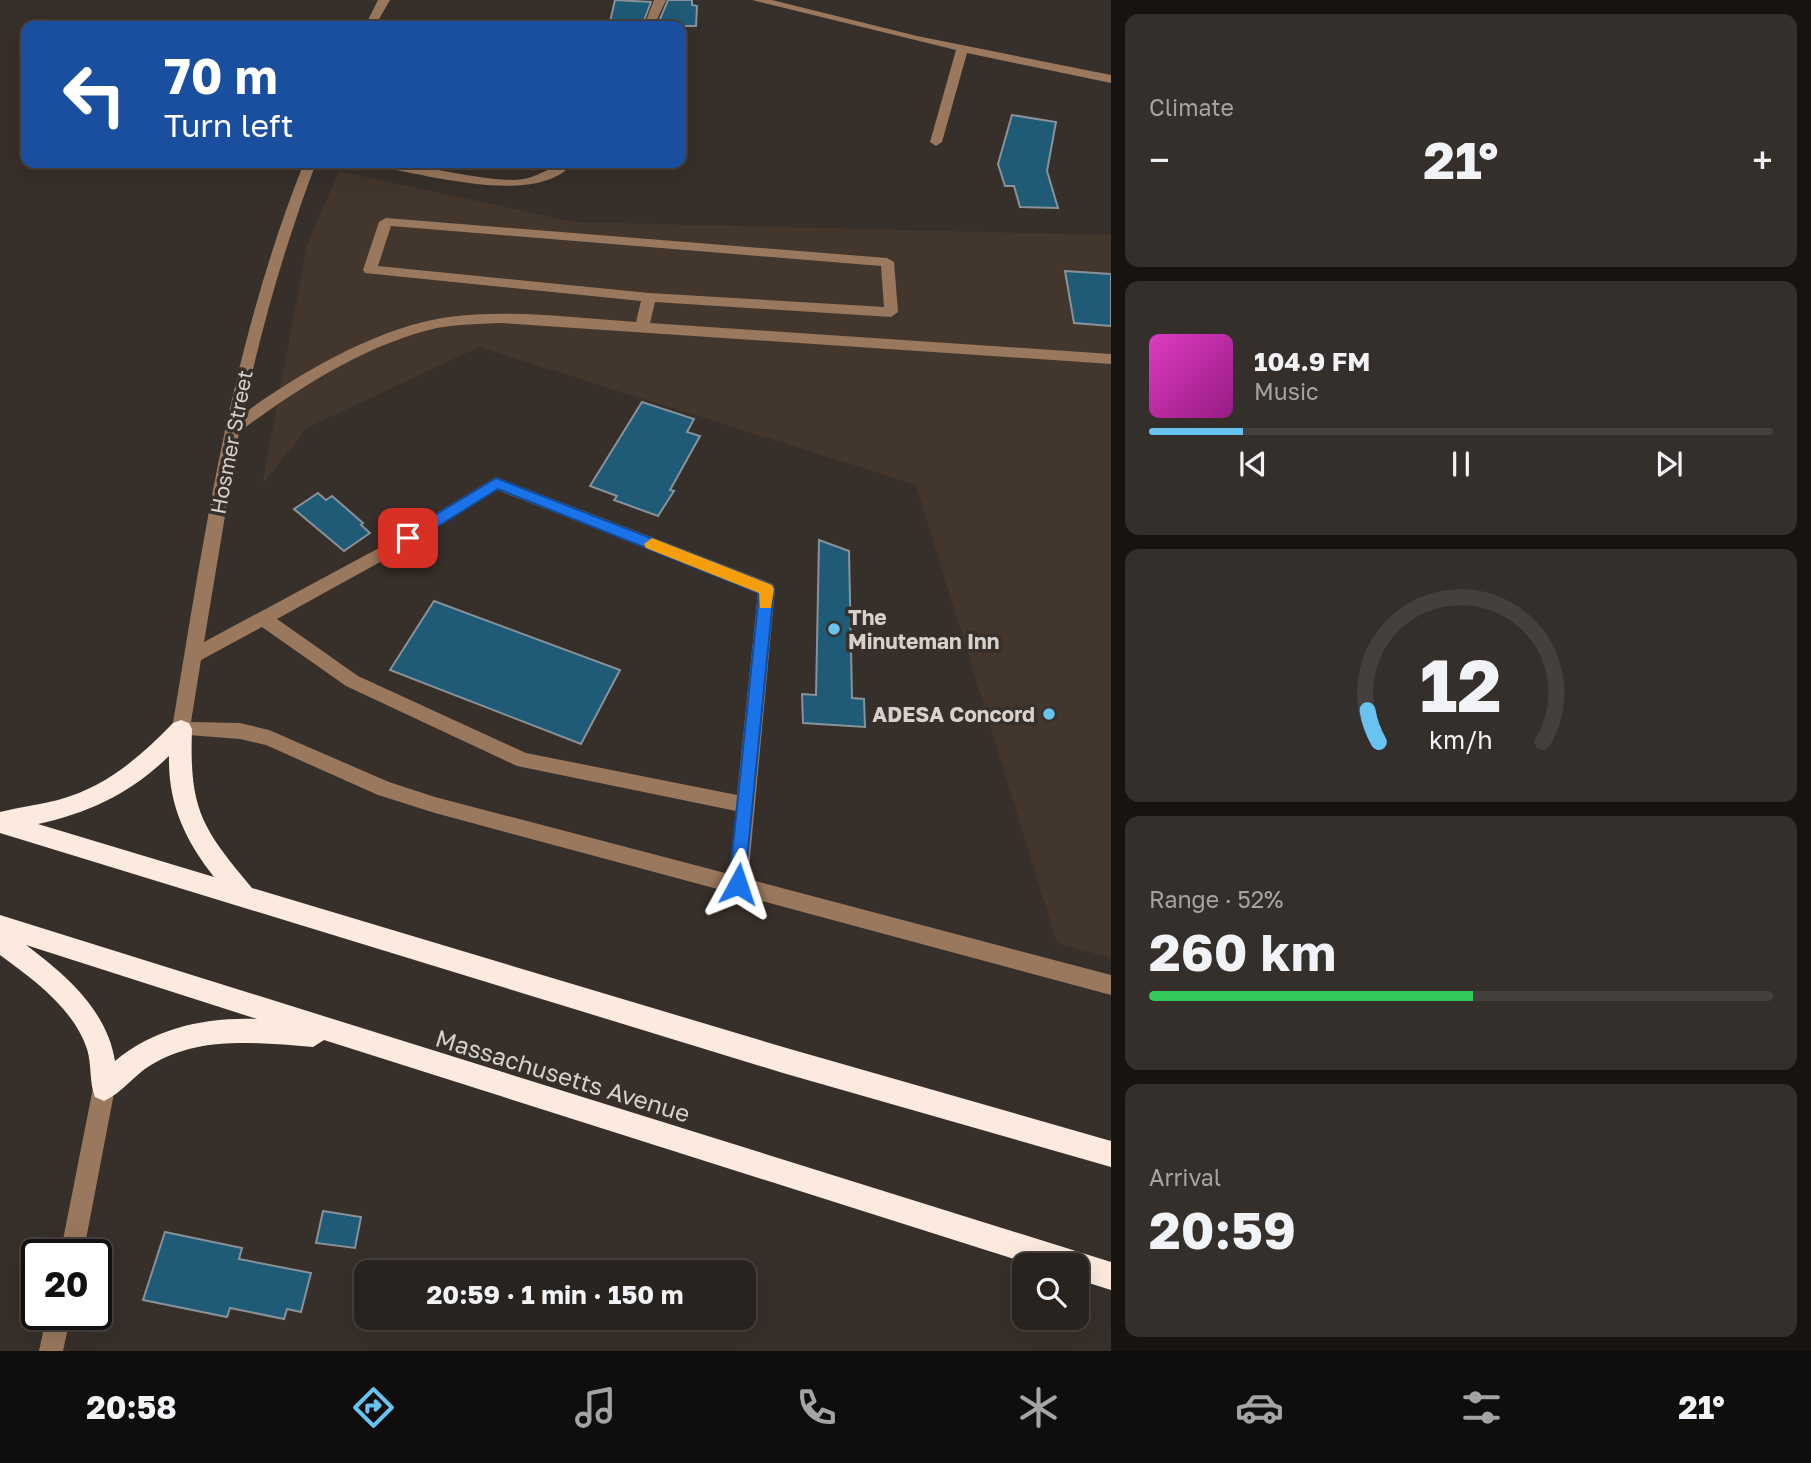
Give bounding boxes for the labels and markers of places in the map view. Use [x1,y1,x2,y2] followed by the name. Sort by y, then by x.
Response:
[378,508,438,568] pin
[848,604,1000,654] place label: The Minuteman Inn
[826,621,842,637] marker: The Minuteman Inn
[872,701,1035,727] place label: ADESA Concord
[1041,706,1057,722] marker: ADESA Concord

